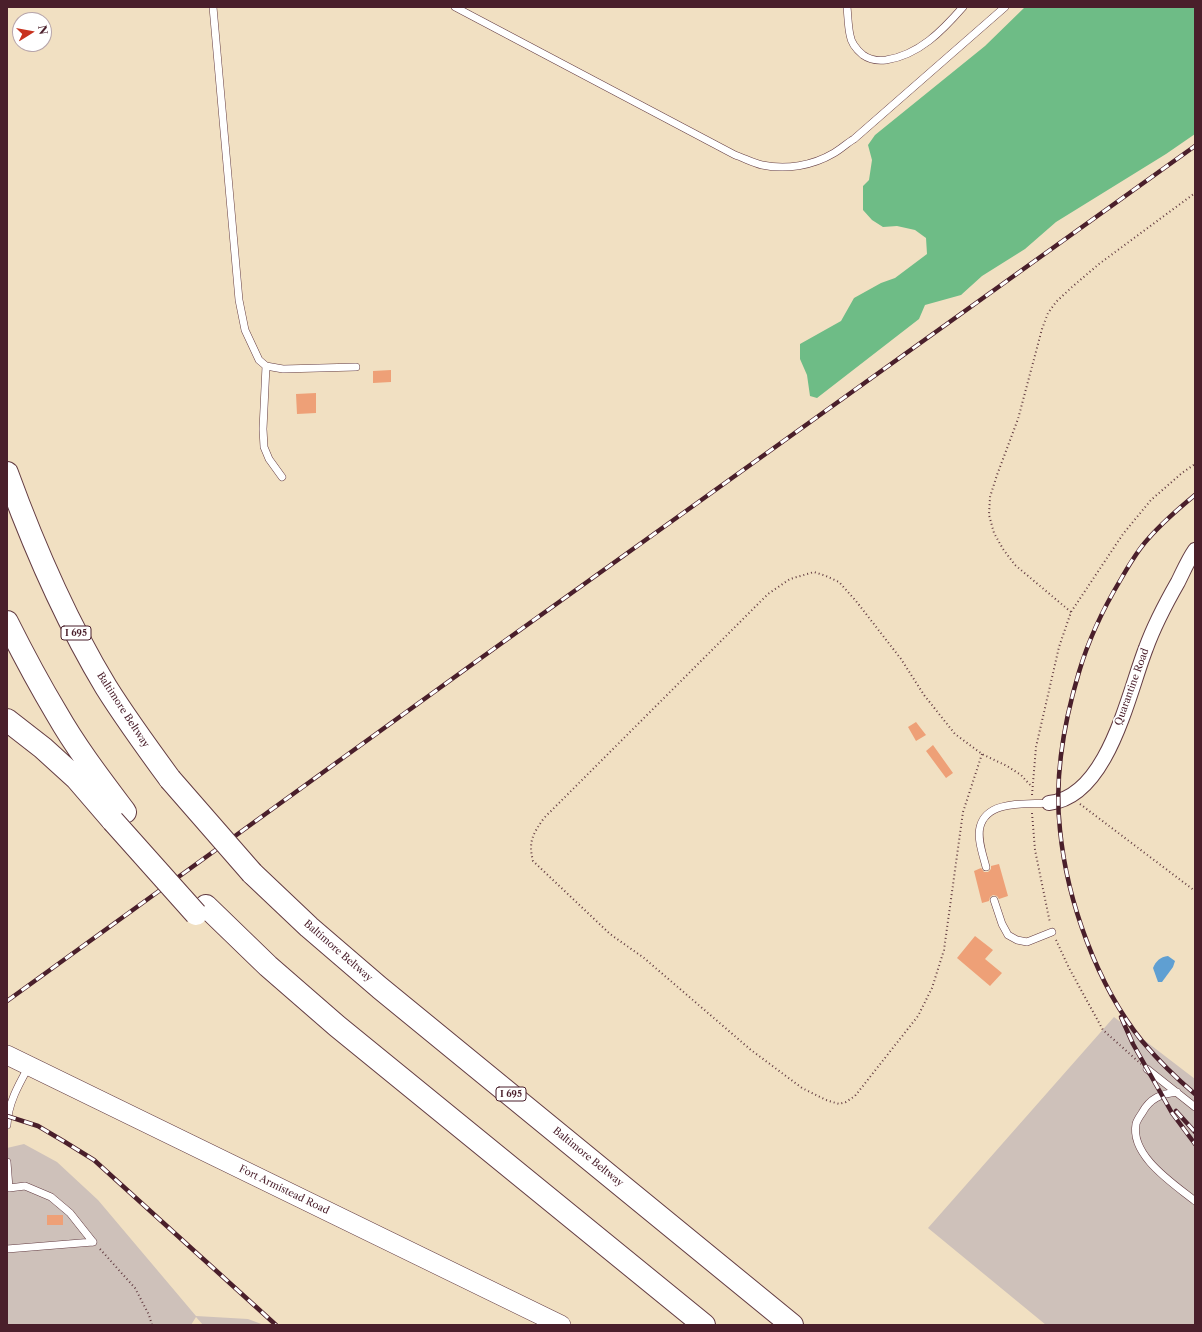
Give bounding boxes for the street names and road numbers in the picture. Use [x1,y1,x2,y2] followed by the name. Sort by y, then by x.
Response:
[61,626,91,640] road number: I 695
[1112,647,1152,727] street label: Quarantine Road
[94,670,152,750] street label: Baltimore Beltway
[301,918,375,984] street label: Baltimore Beltway
[496,1087,526,1101] road number: I 695
[550,1125,626,1189] street label: Baltimore Beltway
[237,1163,331,1217] street label: Fort Armistead Road

